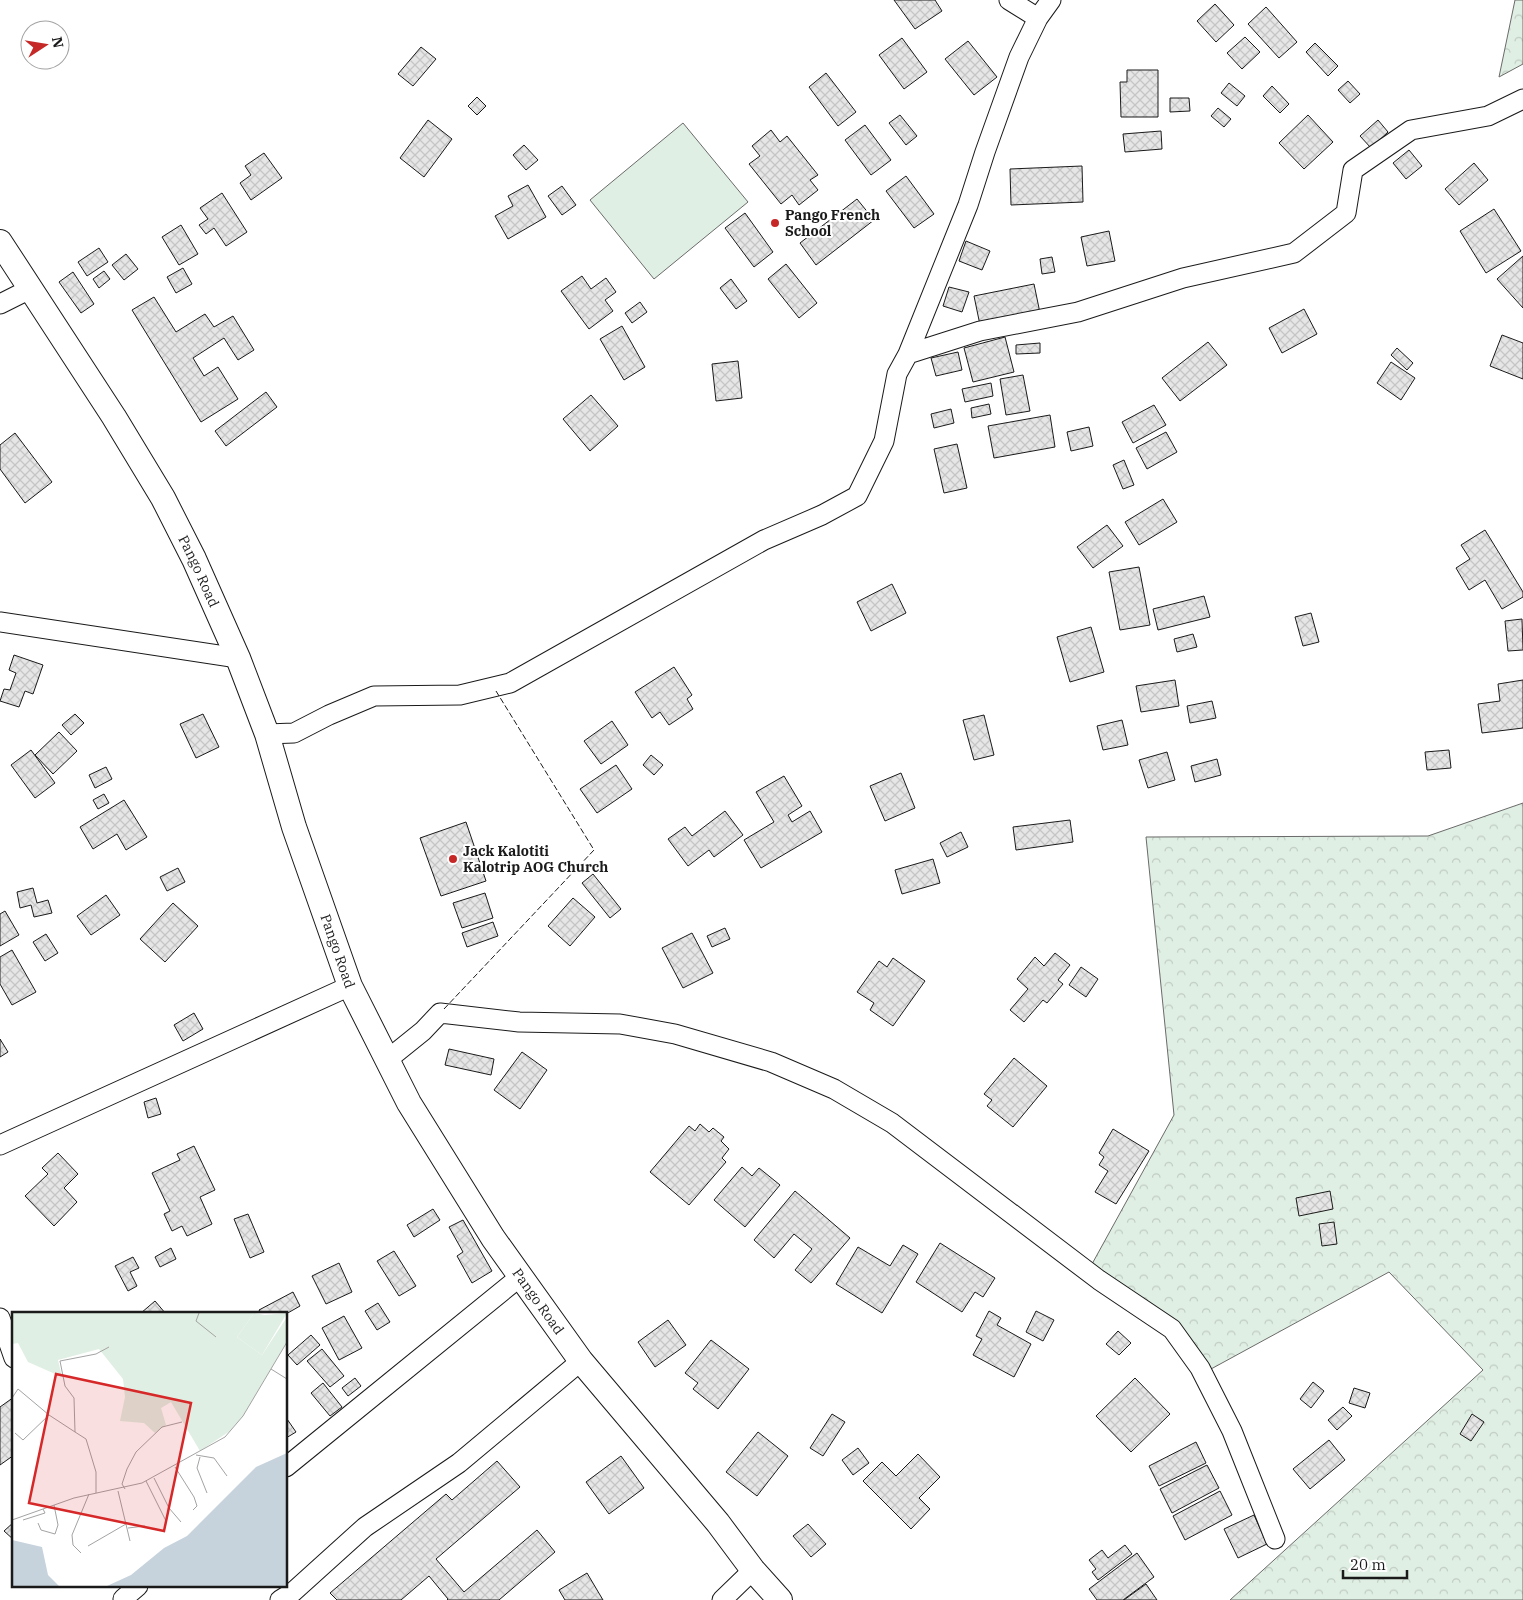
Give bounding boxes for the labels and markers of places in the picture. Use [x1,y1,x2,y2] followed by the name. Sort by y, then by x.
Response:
[785,206,880,240] place label: Pango French School
[769,217,781,229] marker: Pango French School
[463,842,608,876] place label: Jack Kalotiti Kalotrip AOG Church
[447,853,459,865] marker: Jack Kalotiti Kalotrip AOG Church

